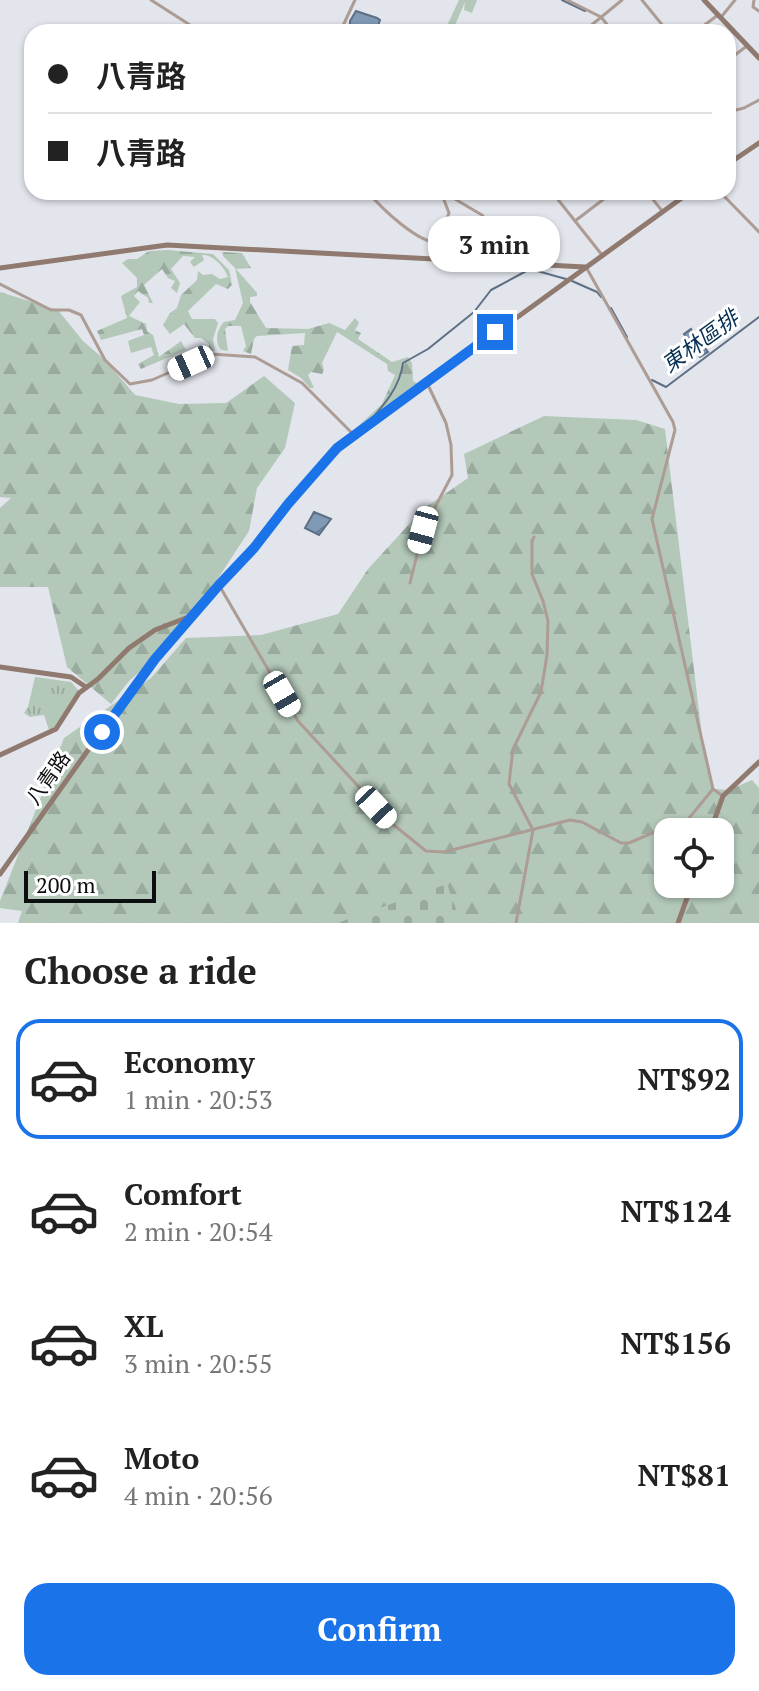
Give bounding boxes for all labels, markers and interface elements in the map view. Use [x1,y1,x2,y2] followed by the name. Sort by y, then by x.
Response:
[96,56,186,96] text: 八青路
[96,133,186,173] text: 八青路
[429,216,561,272] callout: 3 min
[458,227,530,261] text: 3 min
[656,301,746,378] water label: 東林區排
[477,314,513,350] route end
[164,342,218,384] car
[405,504,441,556] car
[260,667,304,721] car
[84,714,120,750] route start
[19,745,76,810] street label: 八青路
[351,781,401,833] car
[654,818,734,898] map controls
[654,818,734,898] button: locate
[24,867,156,903] scale bar
[36,870,96,899] text: 200 m
[24,947,257,994] text: Choose a ride
[124,1042,255,1082] text: Economy
[28,1043,100,1115] icon: car
[637,1059,731,1099] text: NT$92
[124,1082,273,1116] text: 1 min · 20:53
[124,1174,242,1214] text: Comfort
[28,1175,100,1247] icon: car
[620,1191,731,1231] text: NT$124
[124,1214,273,1248] text: 2 min · 20:54
[124,1306,163,1346] text: XL
[28,1307,100,1379] icon: car
[620,1323,731,1363] text: NT$156
[124,1346,273,1380] text: 3 min · 20:55
[124,1438,199,1478] text: Moto
[28,1439,100,1511] icon: car
[637,1455,731,1495] text: NT$81
[124,1478,273,1512] text: 4 min · 20:56
[24,1583,735,1675] button: Confirm

